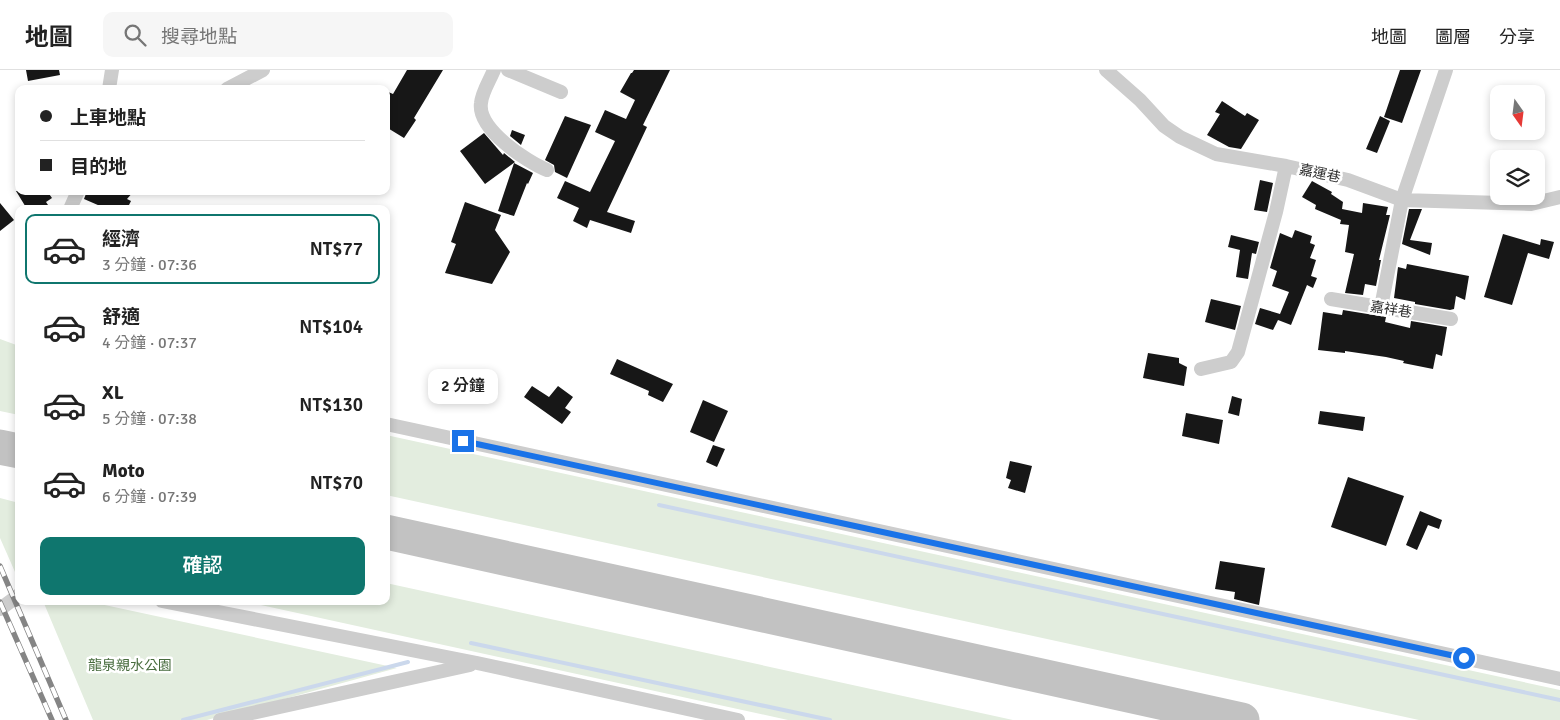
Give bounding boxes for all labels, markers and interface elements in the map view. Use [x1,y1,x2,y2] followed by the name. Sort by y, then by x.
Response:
[103,12,453,57] search box
[121,21,149,49] icon: search
[25,22,73,52] text: 地圖
[161,25,237,49] text: 搜尋地點
[1371,26,1407,48] text: 地圖
[1435,26,1471,48] text: 圖層
[1499,26,1535,48] text: 分享
[1490,85,1545,140] north arrow
[1490,85,1545,205] map controls
[70,106,146,130] text: 上車地點
[1490,150,1545,205] button: layers
[70,155,127,179] text: 目的地
[1298,161,1342,186] street label: 嘉運巷
[42,227,87,272] icon: car
[102,227,140,251] text: 經濟
[310,237,363,261] text: NT$77
[102,255,197,275] text: 3 分鐘 · 07:36
[1369,298,1413,321] street label: 嘉祥巷
[42,305,87,350] icon: car
[102,305,140,329] text: 舒適
[299,315,363,339] text: NT$104
[102,333,197,353] text: 4 分鐘 · 07:37
[428,368,498,404] callout: 2 分鐘
[441,376,485,396] text: 2 分鐘
[102,381,124,405] text: XL
[42,383,87,428] icon: car
[299,393,363,417] text: NT$130
[102,409,197,429] text: 5 分鐘 · 07:38
[452,430,474,452] route end
[102,459,145,483] text: Moto
[42,461,87,506] icon: car
[310,471,363,495] text: NT$70
[102,487,197,507] text: 6 分鐘 · 07:39
[40,537,365,595] button: 確認
[1453,647,1475,669] route start
[88,657,172,674] park label: 龍泉親水公園

